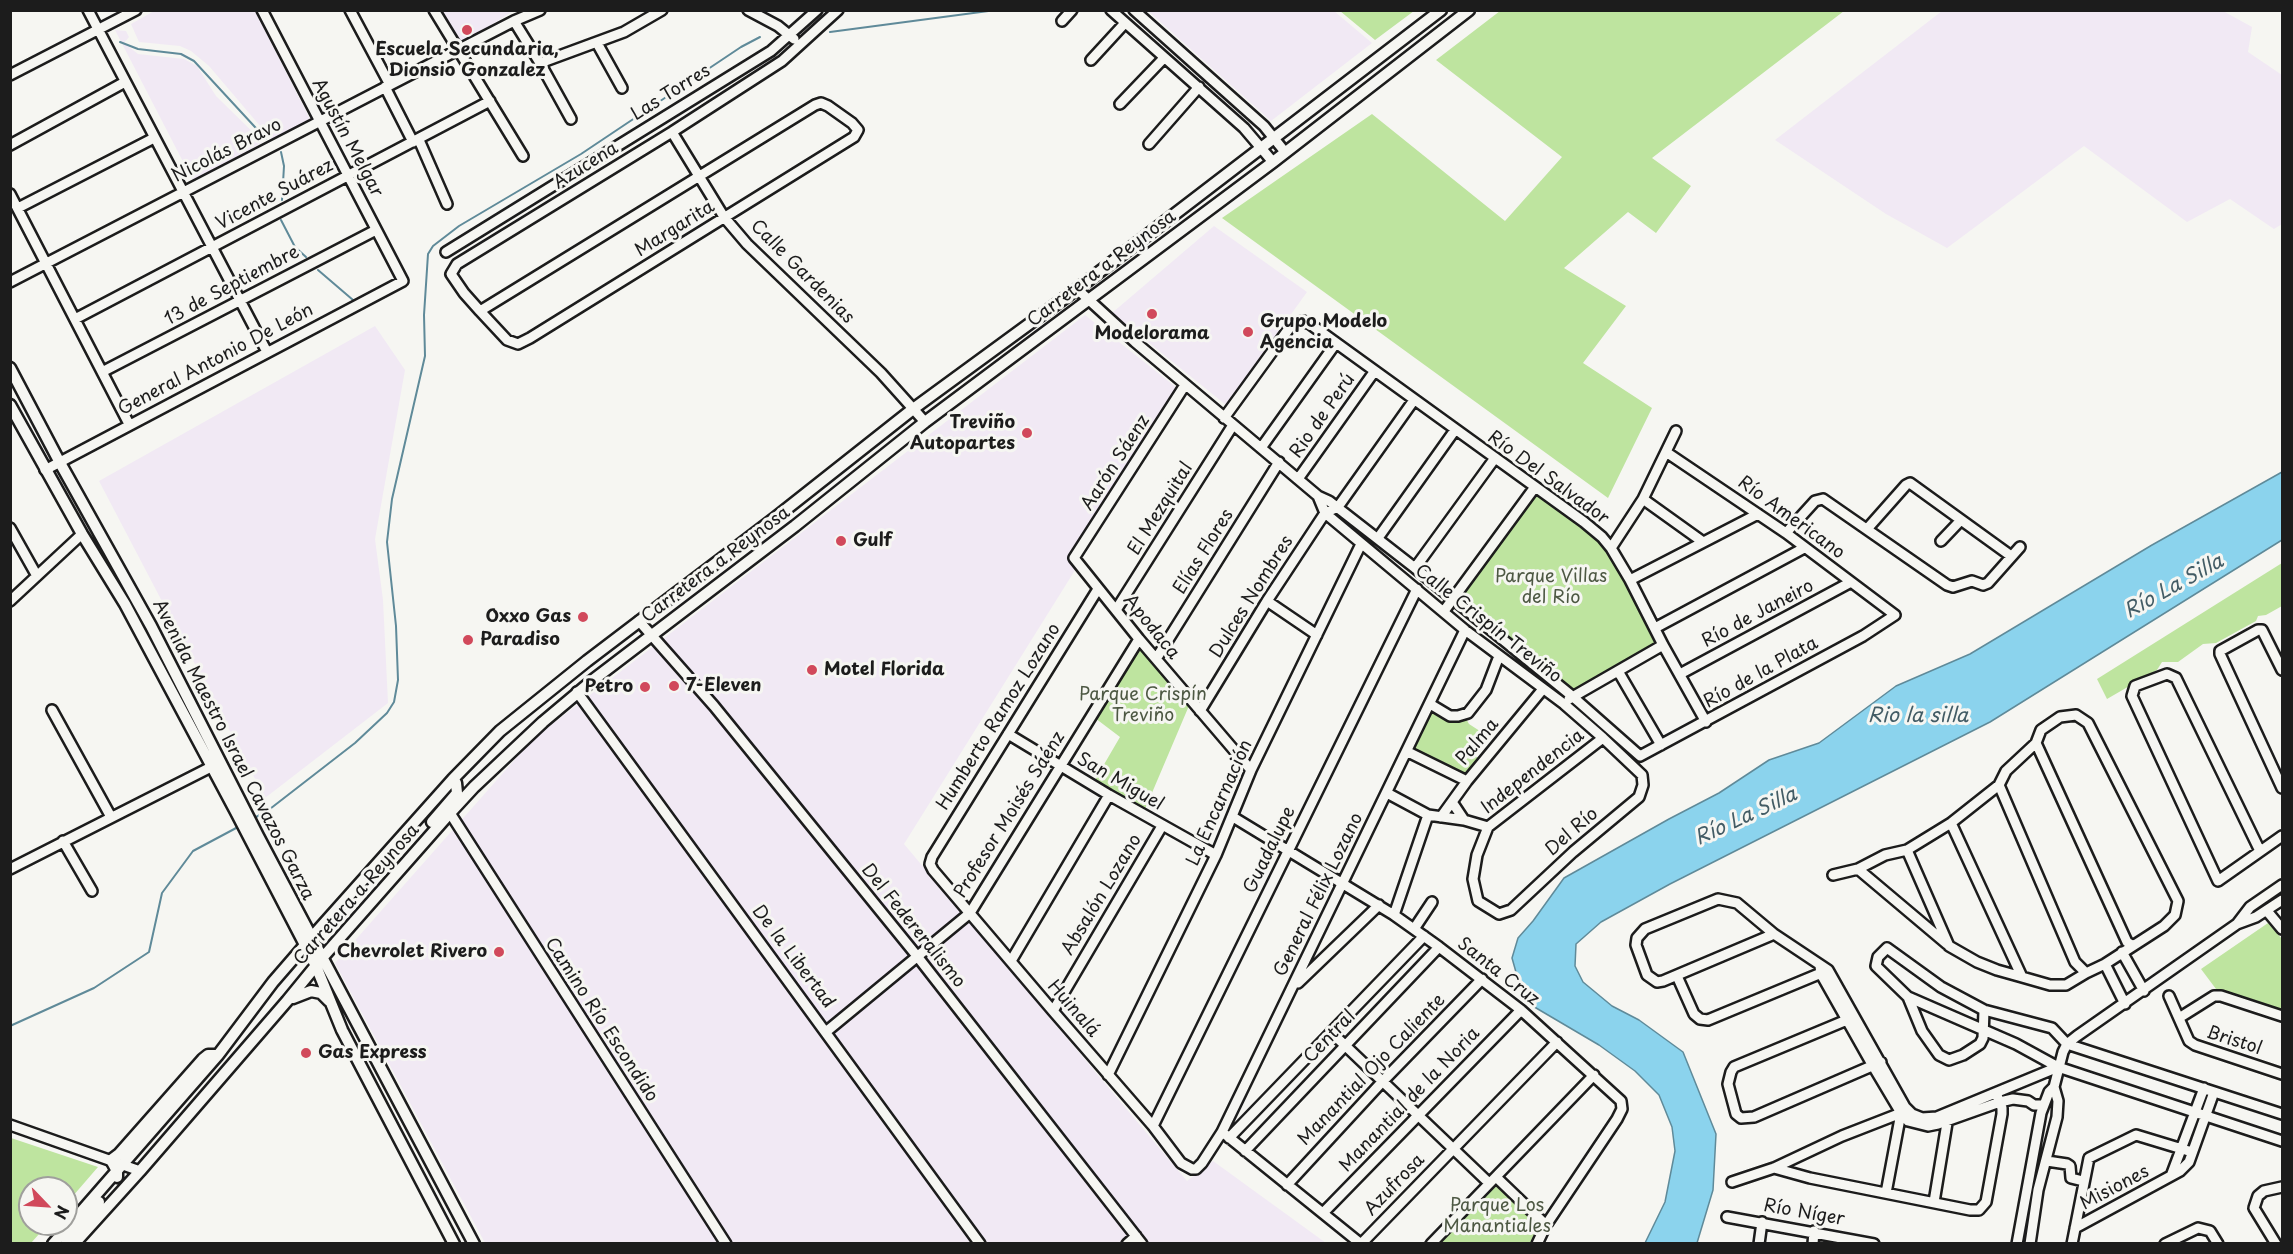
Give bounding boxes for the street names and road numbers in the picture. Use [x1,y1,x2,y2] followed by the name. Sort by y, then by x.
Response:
[627,60,715,126] street label: Las Torres
[307,75,387,201] street label: Agustín Melgar
[169,114,285,188] street label: Nicolás Bravo
[550,138,622,194] street label: Azucena
[213,155,337,235] street label: Vicente Suárez
[631,196,719,262] street label: Margarita
[1023,206,1181,332] street label: Carretera a Reynosa
[746,216,858,328] street label: Calle Gardenias
[161,241,303,331] street label: 13 de Septiembre
[115,299,317,421] street label: General Antonio De León
[1286,370,1360,462] street label: Rio de Perú
[1077,411,1155,515] street label: Aarón Sáenz
[1483,427,1613,529] street label: Río Del Salvador
[1124,459,1198,559] street label: El Mezquital
[1733,472,1849,564] street label: Río Americano
[637,502,795,628] street label: Carretera a Reynosa
[1169,506,1239,598] street label: Elías Flores
[1206,532,1298,662] street label: Dulces Nombres
[1410,560,1566,688] street label: Calle Crispín Treviño
[1698,575,1818,653] street label: Río de Janeiro
[1118,590,1184,664] street label: Apodaca
[147,596,319,904] street label: Avenida Maestro Israel Cavazos Garza
[933,620,1065,814] street label: Humberto Ramoz Lozano
[1700,633,1822,713] street label: Río de la Plata
[1452,714,1504,770] street label: Palma
[1477,725,1589,819] street label: Independencia
[950,728,1070,902] street label: Profesor Moisés Sáénz
[1183,737,1257,869] street label: La Encarnación
[1073,749,1167,815] street label: San Miguel
[1240,803,1300,897] street label: Guadalupe
[1541,803,1603,861] street label: Del Río
[1270,810,1368,980] street label: General Félix Lozano
[290,820,424,970] street label: Carretera a Reynosa
[1057,831,1147,959] street label: Absalón Lozano
[856,860,970,992] street label: Del Federeralismo
[747,901,839,1013] street label: De la Libertad
[1453,933,1543,1011] street label: Santa Cruz
[540,934,662,1106] street label: Camino Río Escondido
[1042,976,1104,1042] street label: Huinalá
[1294,990,1450,1150] street label: Manantial Ojo Caliente
[1300,1006,1360,1068] street label: Central
[2204,1022,2264,1060] street label: Bristol
[1335,1023,1485,1177] street label: Manantial de la Noria
[1360,1150,1430,1220] street label: Azufrosa
[2077,1161,2153,1215] street label: Misiones
[1762,1195,1846,1231] street label: Río Níger

